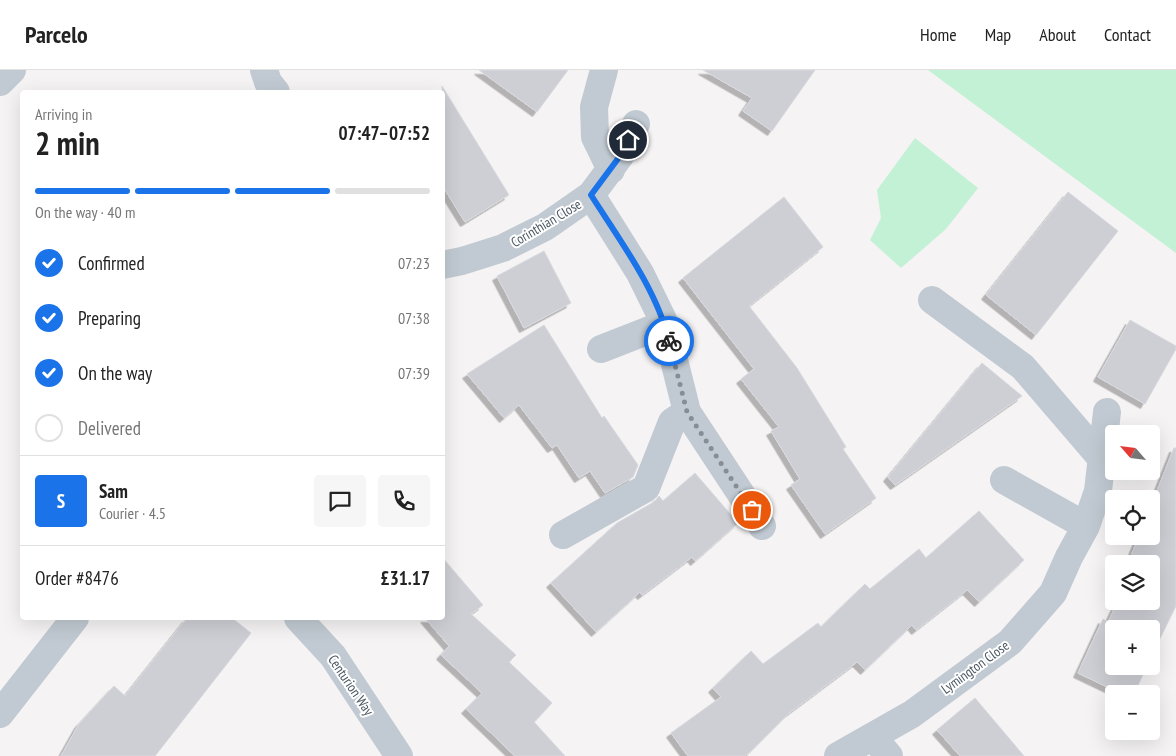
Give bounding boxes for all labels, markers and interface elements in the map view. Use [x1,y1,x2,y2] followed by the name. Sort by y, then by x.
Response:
[25,19,88,50] text: Parcelo
[920,23,957,46] text: Home
[985,23,1011,46] text: Map
[1039,23,1076,46] text: About
[1104,23,1151,46] text: Contact
[35,104,92,124] text: Arriving in
[607,119,649,161] pin
[338,121,430,145] text: 07:47–07:52
[35,122,100,164] text: 2 min
[614,126,642,154] icon: home
[507,195,585,251] street label: Corinthian Close
[35,202,135,222] text: On the way · 40 m
[35,249,63,277] icon: check
[78,251,145,275] text: Confirmed
[398,253,430,273] text: 07:23
[35,304,63,332] icon: check
[78,306,141,330] text: Preparing
[398,308,430,328] text: 07:38
[644,316,694,366] courier
[655,327,683,355] icon: bike
[35,359,63,387] icon: check
[78,361,152,385] text: On the way
[398,363,430,383] text: 07:39
[78,416,141,440] text: Delivered
[1105,425,1160,480] north arrow
[1105,425,1160,740] map controls
[314,475,366,527] button: chat
[378,475,430,527] button: phone
[99,479,128,503] text: Sam
[57,489,65,513] text: S
[731,489,773,531] pin
[1105,490,1160,545] button: locate
[738,496,766,524] icon: bag
[99,503,166,523] text: Courier · 4.5
[1105,555,1160,610] button: layers
[35,566,119,590] text: Order #8476
[381,566,430,590] text: £31.17
[1105,620,1160,675] button: +
[938,636,1013,698] street label: Lymington Close
[324,651,378,719] street label: Centurion Way
[1105,685,1160,740] button: −

